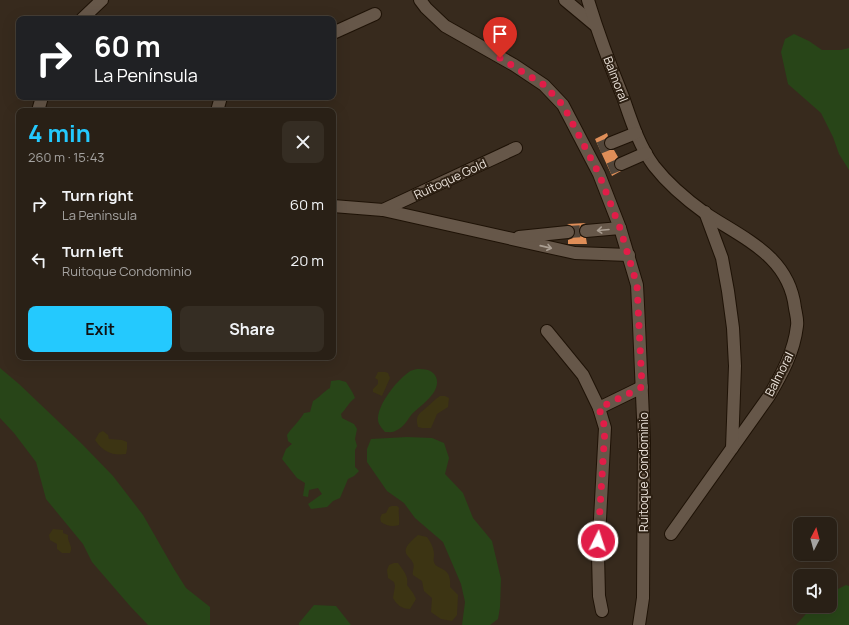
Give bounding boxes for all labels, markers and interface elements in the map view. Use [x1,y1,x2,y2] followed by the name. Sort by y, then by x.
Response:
[483,17,517,58] pin
[489,23,511,45] icon: arrive
[94,27,161,65] text: 60 m
[28,32,80,84] icon: right
[600,54,632,104] street label: Balmoral
[94,63,198,87] text: La Península
[28,116,91,149] text: 4 min
[282,121,324,163] button: close
[28,148,105,166] text: 260 m · 15:43
[411,155,489,203] street label: Ruitoque Gold
[62,185,133,206] text: Turn right
[28,193,50,215] icon: right
[290,194,324,215] text: 60 m
[62,206,137,224] text: La Península
[597,226,610,233] one-way arrow
[62,241,124,262] text: Turn left
[539,243,552,251] one-way arrow
[28,249,50,271] icon: left
[291,250,324,271] text: 20 m
[62,262,192,280] text: Ruitoque Condominio
[28,306,172,352] button: Exit
[180,306,324,352] button: Share
[761,349,797,399] street label: Balmoral
[635,412,652,532] street label: Ruitoque Condominio
[793,517,837,561] north arrow
[793,517,837,613] map controls
[577,520,619,562] position arrow
[793,569,837,613] button: sound

